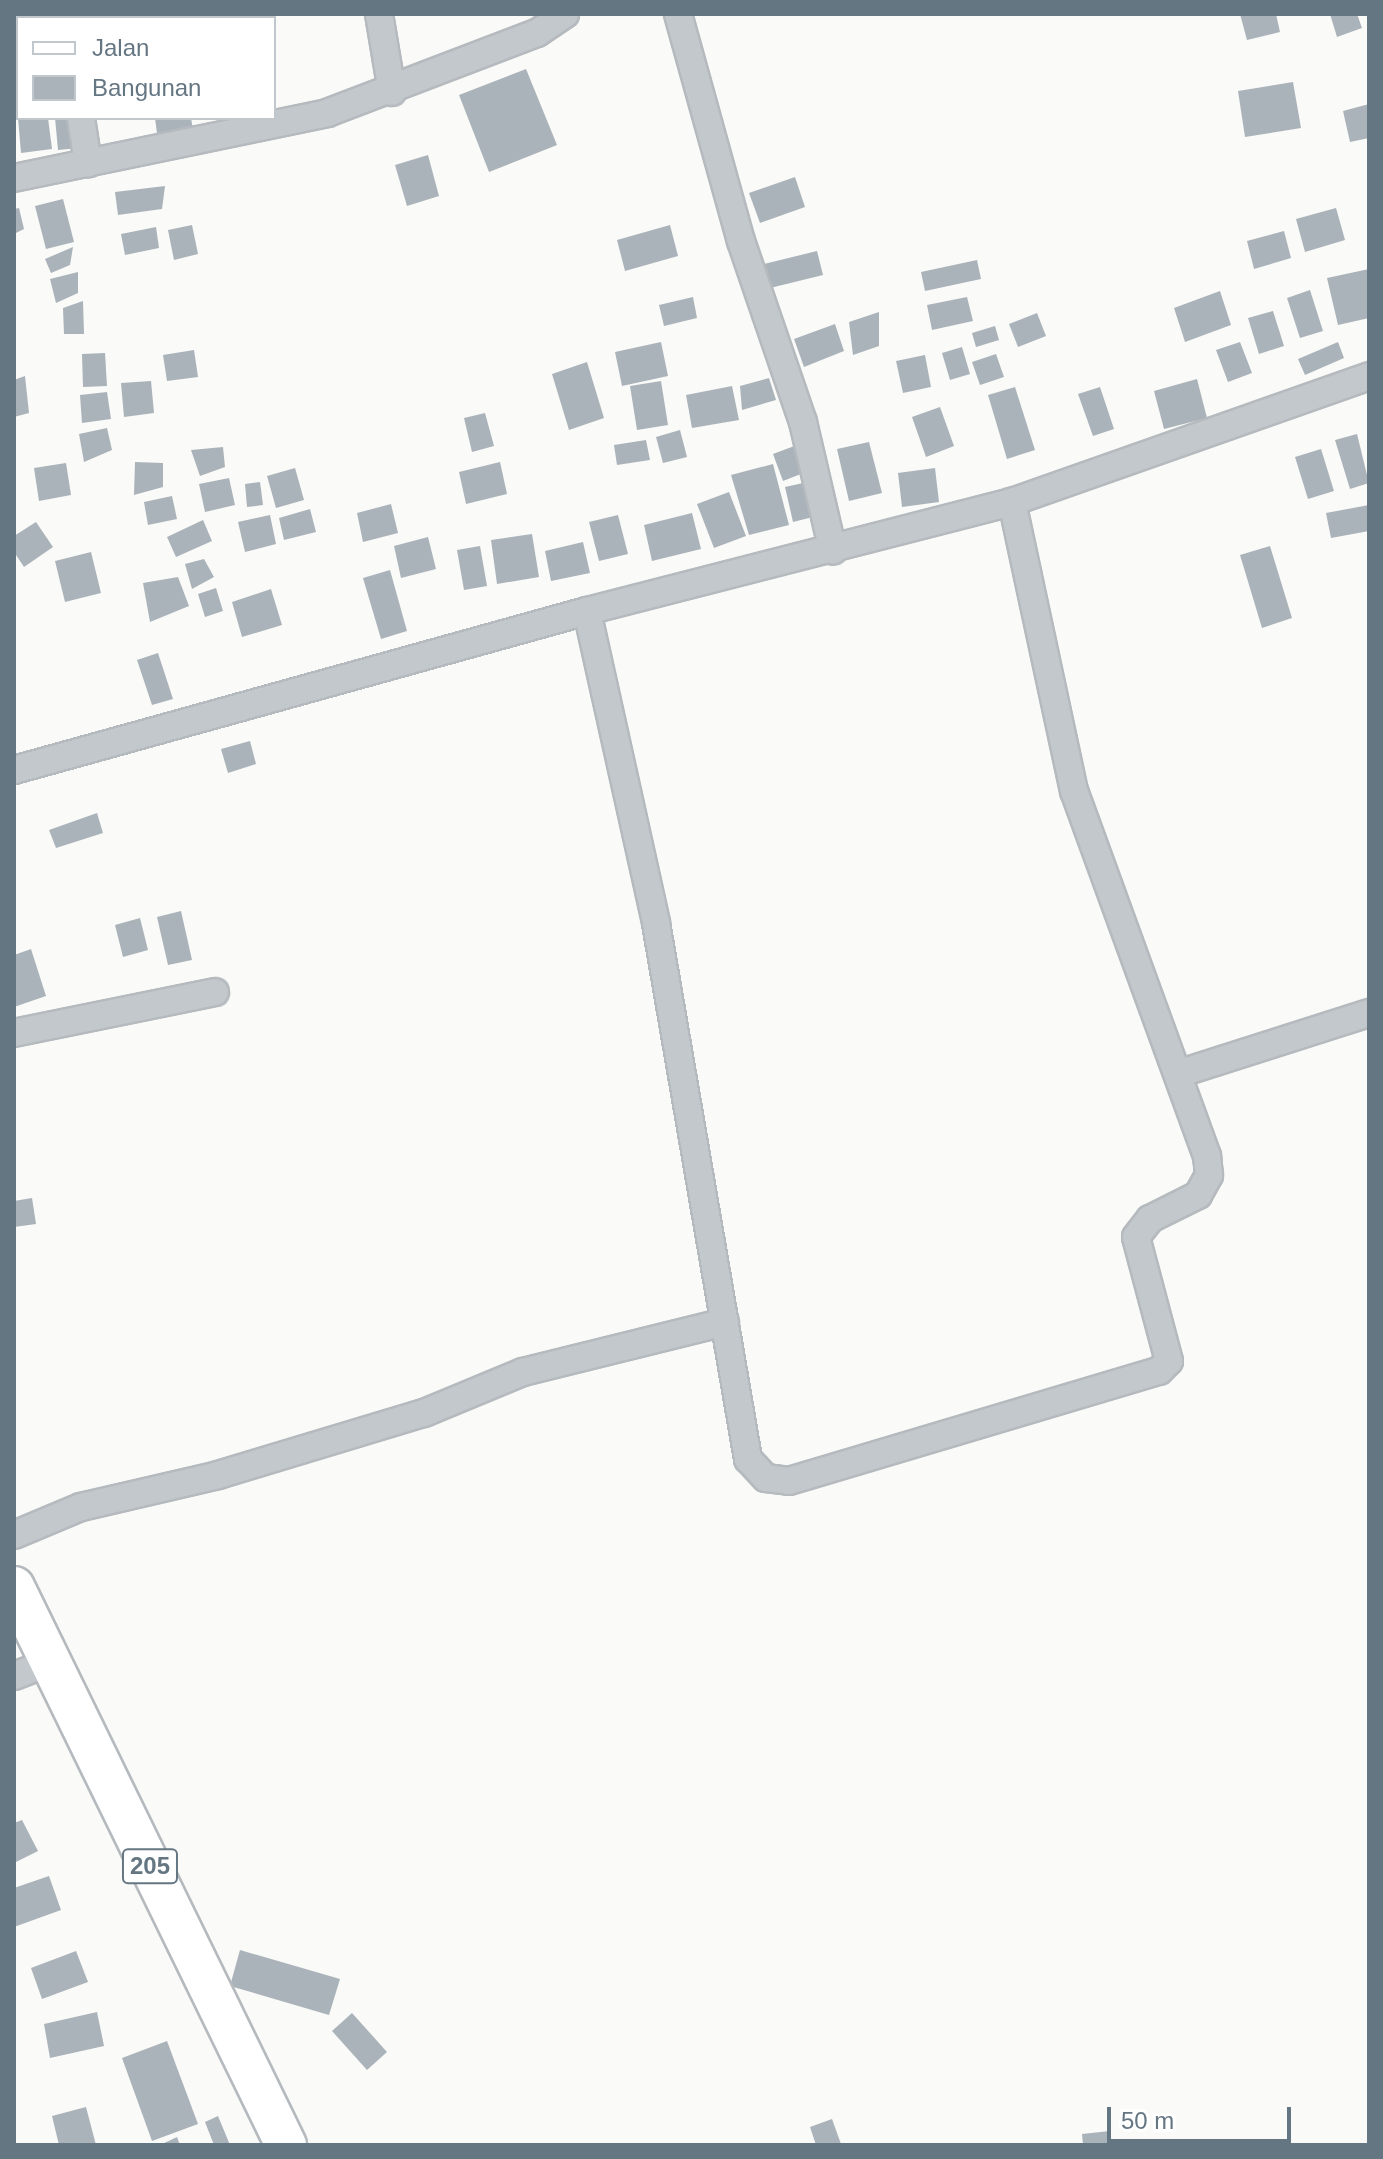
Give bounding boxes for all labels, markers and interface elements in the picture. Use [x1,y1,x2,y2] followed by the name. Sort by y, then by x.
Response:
[16,16,276,120] legend
[92,34,149,61] text: Jalan
[92,74,201,101] text: Bangunan
[120,1846,180,1886] road number: 205
[1111,2091,1295,2141] scale bar
[1121,2107,1174,2134] text: 50 m

